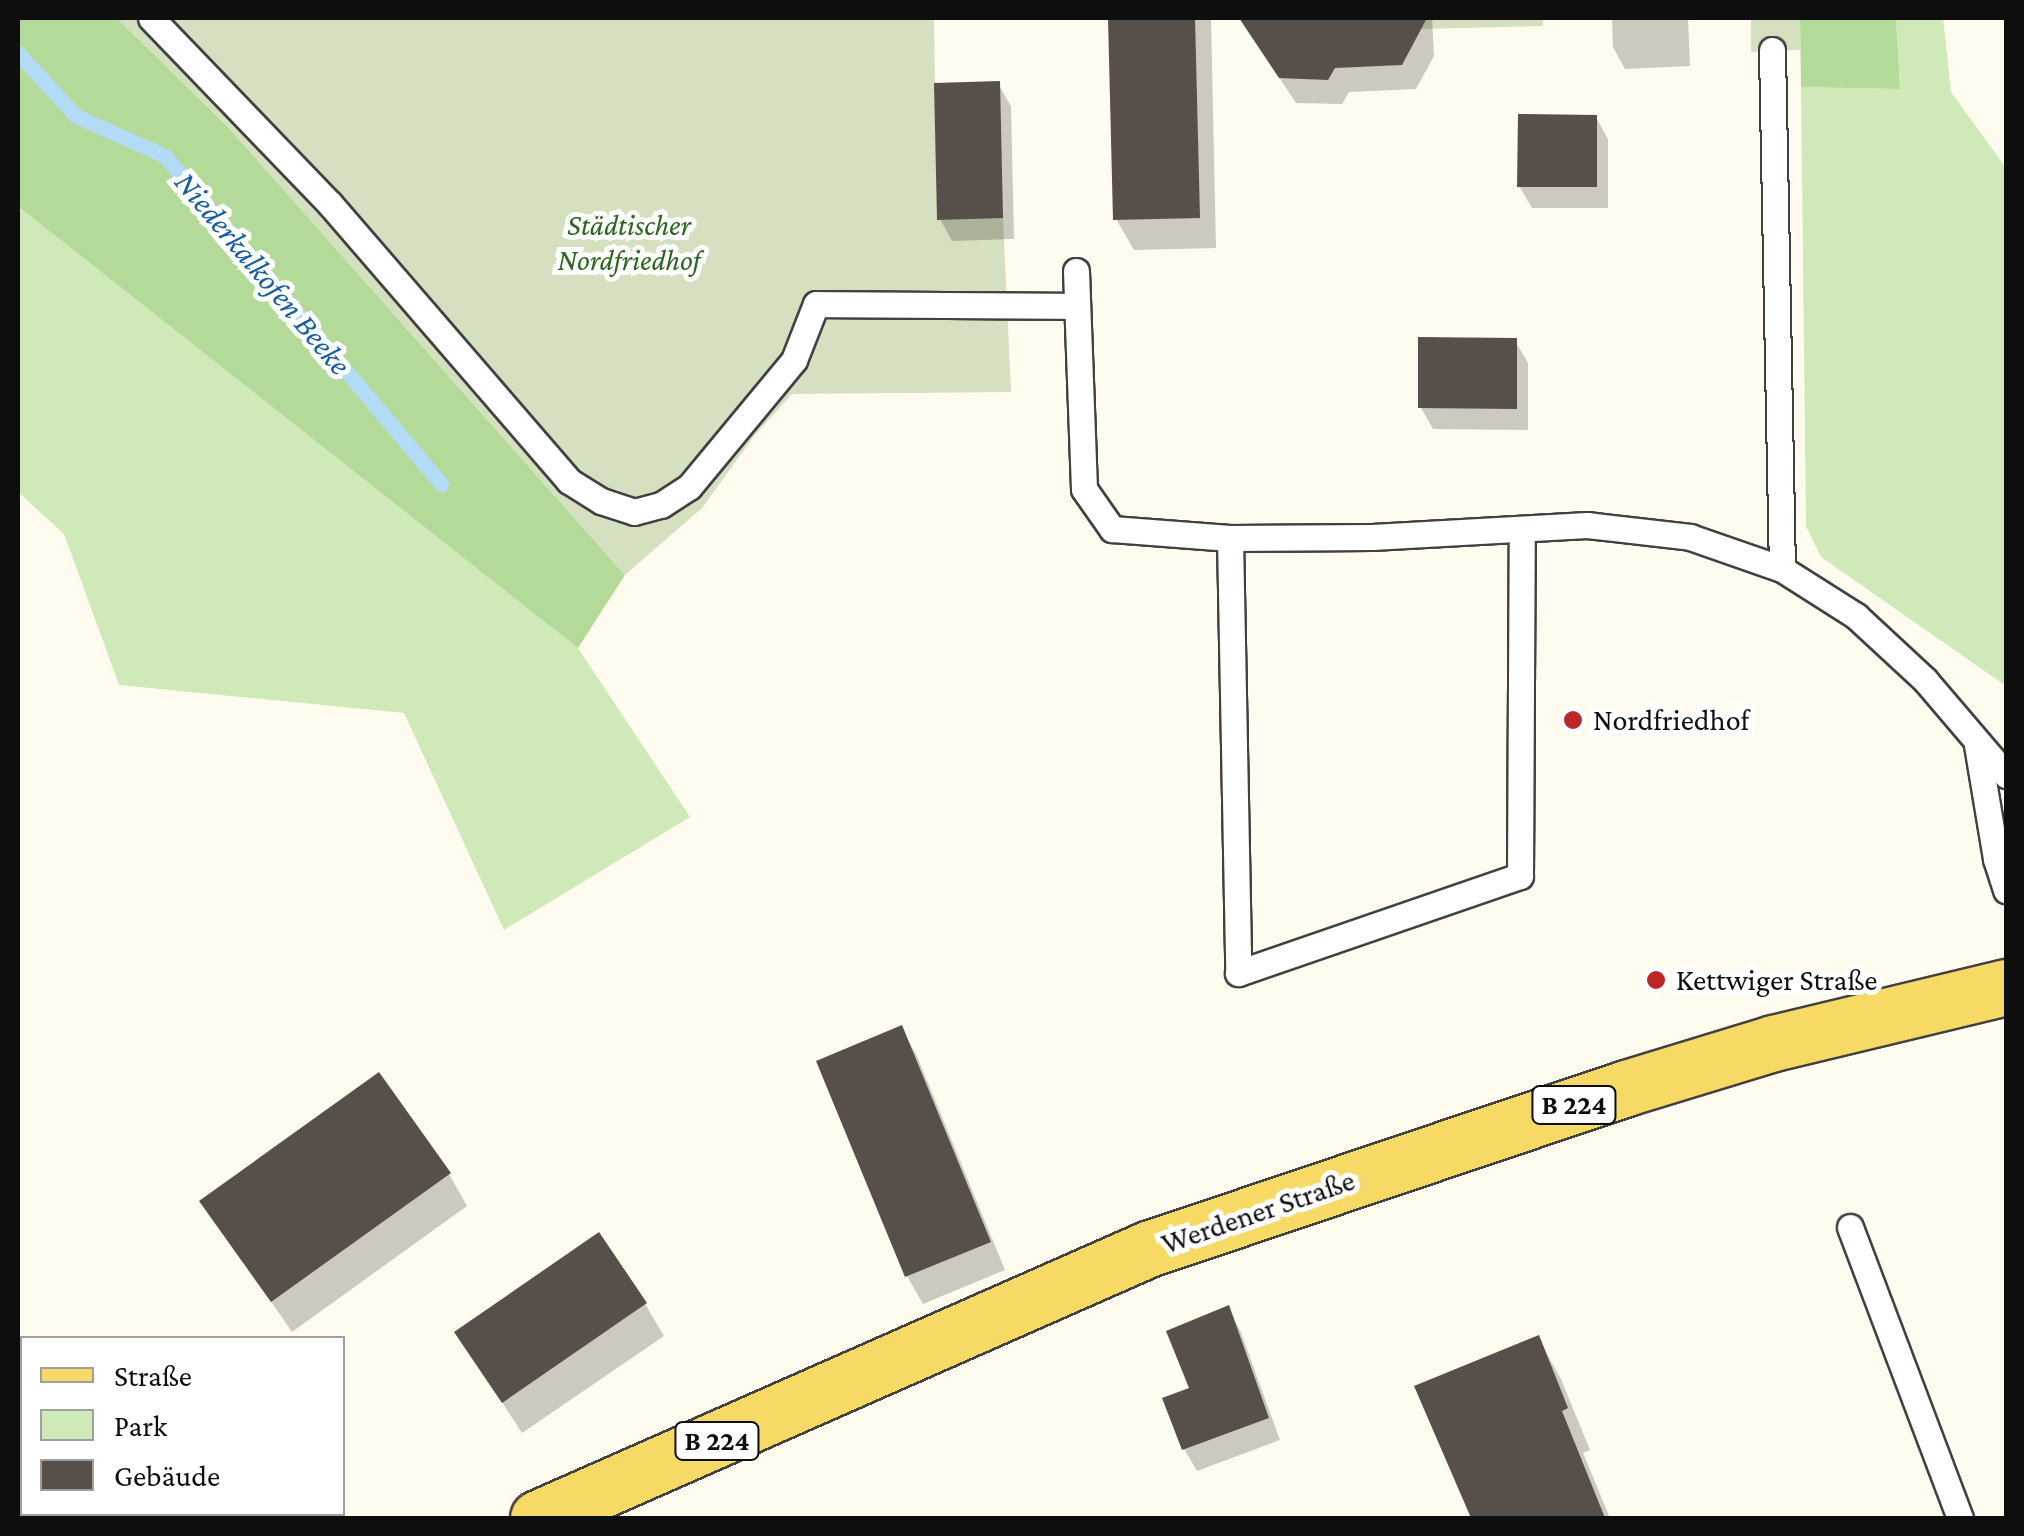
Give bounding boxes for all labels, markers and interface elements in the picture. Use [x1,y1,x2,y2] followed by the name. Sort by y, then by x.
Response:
[167,163,359,383] water label: Niederkalkofen Beeke
[557,207,701,278] park label: Städtischer Nordfriedhof
[1593,702,1749,738] place label: Nordfriedhof
[1562,709,1584,731] marker: Nordfriedhof
[1676,962,1877,998] place label: Kettwiger Straße
[1645,969,1667,991] marker: Kettwiger Straße
[1529,1082,1619,1128] road number: B 224
[1157,1162,1359,1262] street label: Werdener Straße
[20,1336,345,1516] legend
[114,1359,192,1392] text: Straße
[114,1409,167,1442] text: Park
[672,1418,762,1464] road number: B 224
[114,1459,220,1492] text: Gebäude

